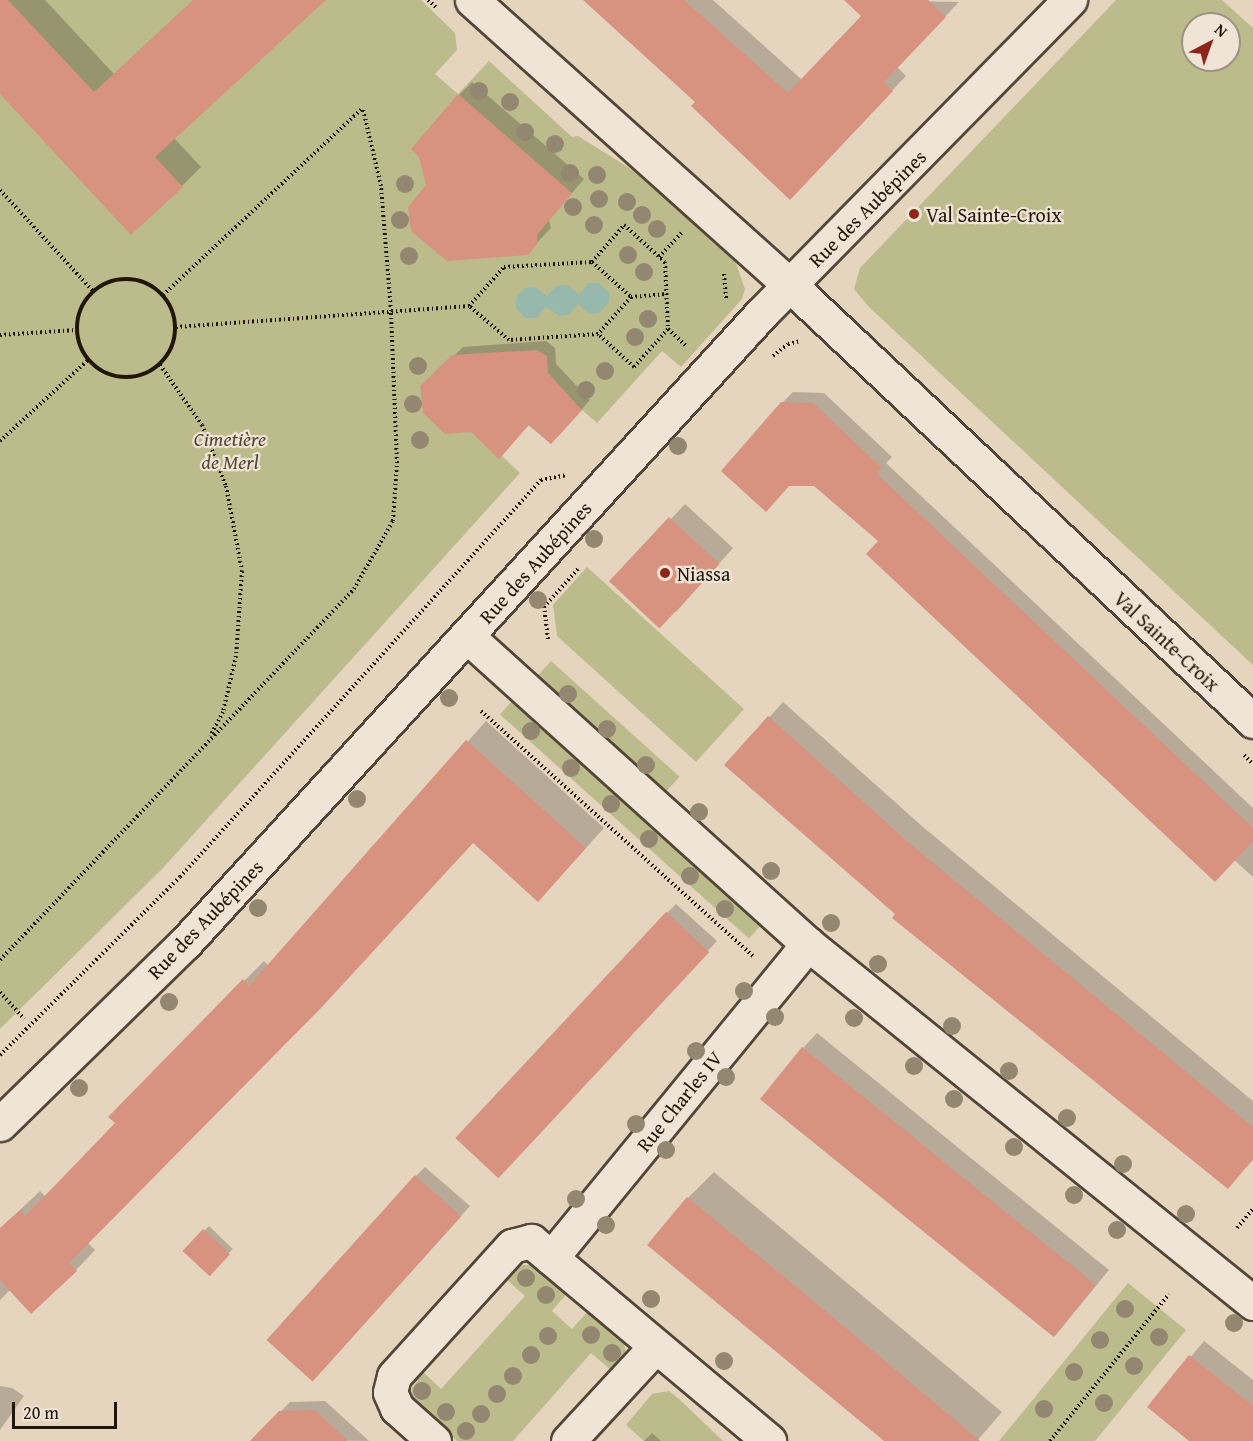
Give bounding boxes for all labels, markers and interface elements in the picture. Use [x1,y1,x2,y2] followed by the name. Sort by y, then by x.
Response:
[1181,12,1241,72] north arrow
[1210,17,1233,42] text: N
[803,144,931,272] street label: Rue des Aubépines
[926,202,1062,226] place label: Val Sainte-Croix
[907,207,921,221] marker: Val Sainte-Croix
[194,427,266,474] park label: Cimetière de Merl
[474,496,596,628] street label: Rue des Aubépines
[677,561,730,585] place label: Niassa
[658,566,672,580] marker: Niassa
[1109,586,1225,696] street label: Val Sainte-Croix
[142,854,268,984] street label: Rue des Aubépines
[631,1046,727,1156] street label: Rue Charles IV
[15,1390,120,1428] scale bar
[23,1399,59,1426] text: 20 m

